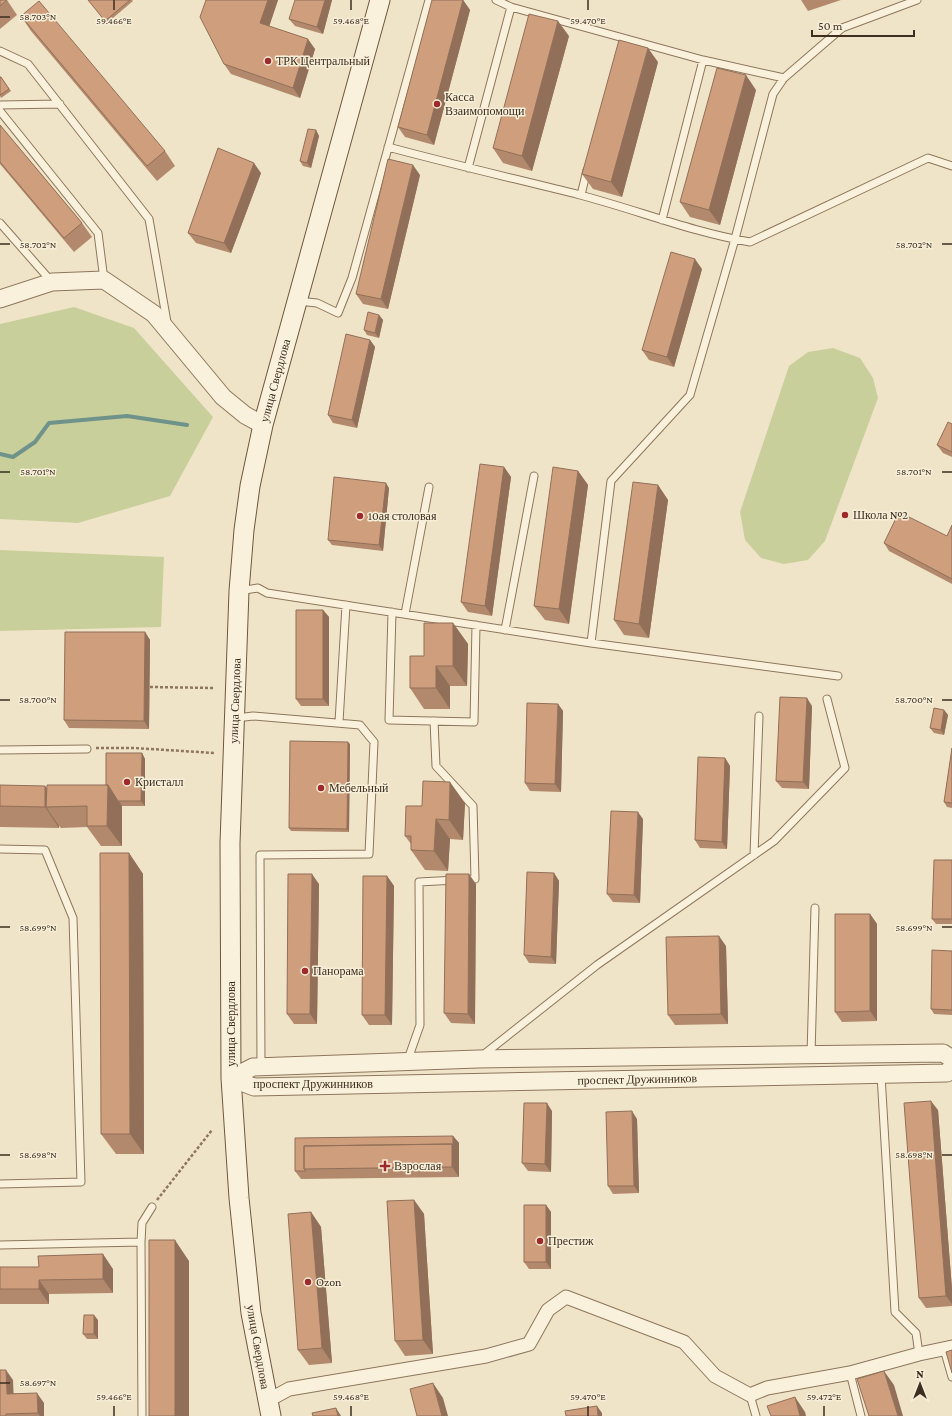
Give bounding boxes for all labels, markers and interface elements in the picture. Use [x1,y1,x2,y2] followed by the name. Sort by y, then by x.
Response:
[20,11,57,22] text: 58.703°N
[812,12,914,38] scale bar
[96,15,132,26] text: 59.466°E
[333,15,370,26] text: 59.468°E
[570,15,606,26] text: 59.470°E
[818,19,843,33] text: 50 m
[276,54,370,68] place label: ТРК Центральный
[263,56,273,66] marker: ТРК Центральный
[445,90,525,118] place label: Касса Взаимопомощи
[432,99,442,109] marker: Касса Взаимопомощи
[20,239,57,250] text: 58.702°N
[896,239,933,250] text: 58.702°N
[257,337,294,424] street label: улица Свердлова
[20,466,56,477] text: 58.701°N
[896,466,932,477] text: 58.701°N
[853,508,908,522] place label: Школа №2
[368,509,437,523] place label: 10ая столовая
[840,510,850,520] marker: Школа №2
[355,511,365,521] marker: 10ая столовая
[227,657,244,744] street label: улица Свердлова
[19,694,57,705] text: 58.700°N
[895,694,933,705] text: 58.700°N
[135,775,184,789] place label: Кристалл
[122,777,132,787] marker: Кристалл
[329,781,389,795] place label: Мебельный
[316,783,326,793] marker: Мебельный
[19,922,57,933] text: 58.699°N
[895,922,933,933] text: 58.699°N
[313,964,364,978] place label: Панорама
[300,966,310,976] marker: Панорама
[224,981,238,1067] street label: улица Свердлова
[577,1071,698,1087] street label: проспект Дружинников
[253,1077,373,1091] street label: проспект Дружинников
[19,1149,57,1160] text: 58.698°N
[895,1149,933,1160] text: 58.698°N
[394,1159,442,1173] place label: Взрослая
[379,1160,391,1172] marker: Взрослая
[548,1234,594,1248] place label: Престиж
[535,1236,545,1246] marker: Престиж
[316,1275,342,1289] place label: Ozon
[303,1277,313,1287] marker: Ozon
[244,1304,272,1391] street label: улица Свердлова
[900,1364,940,1404] north arrow
[916,1368,924,1380] text: N
[20,1377,57,1388] text: 58.697°N
[96,1391,132,1402] text: 59.466°E
[333,1391,370,1402] text: 59.468°E
[570,1391,606,1402] text: 59.470°E
[807,1391,842,1402] text: 59.472°E

